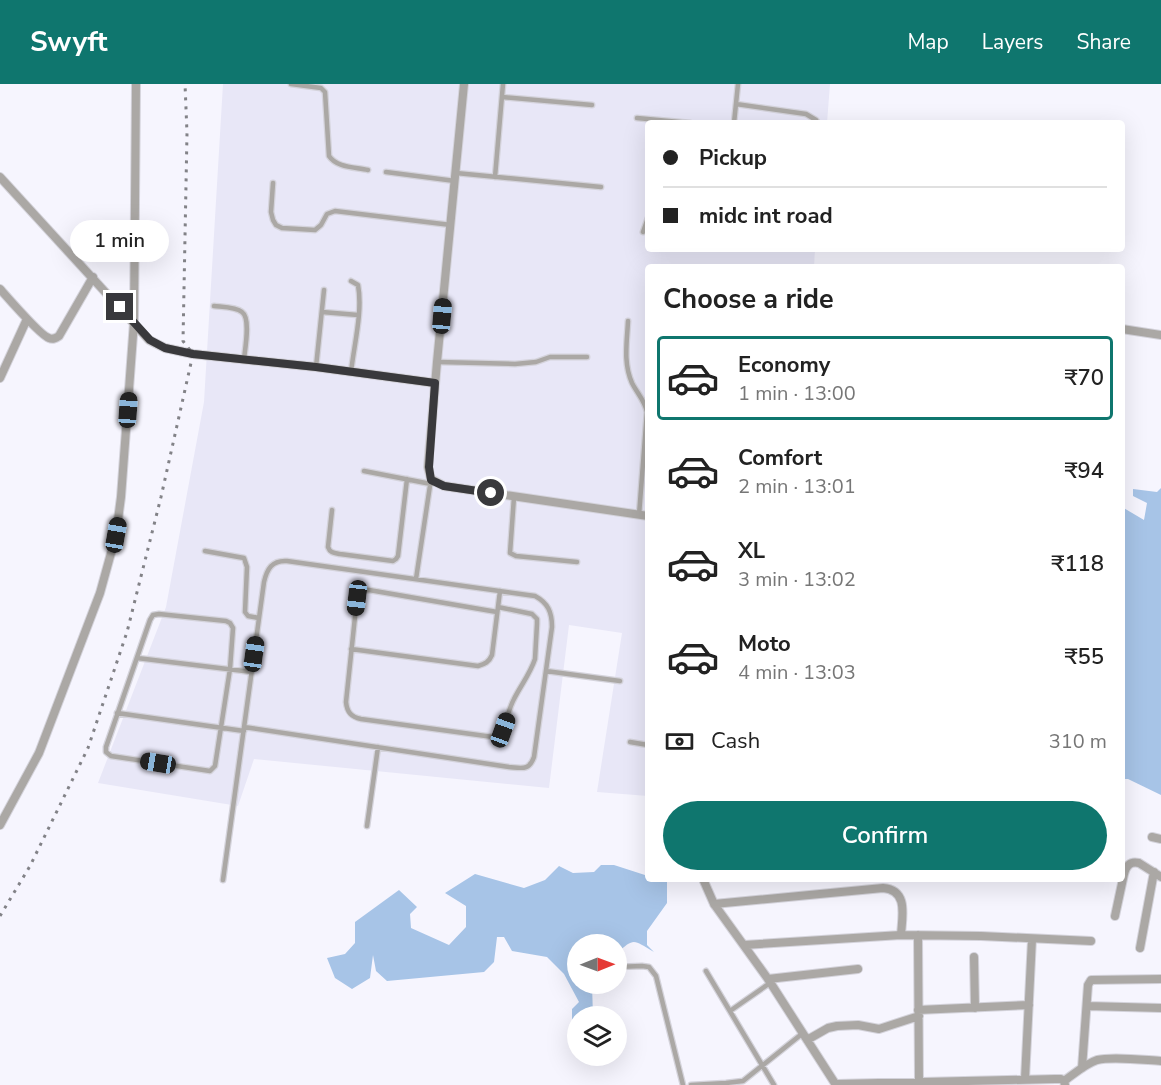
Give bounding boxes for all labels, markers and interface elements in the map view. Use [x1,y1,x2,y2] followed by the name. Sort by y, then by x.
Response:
[30,23,108,61] text: Swyft
[907,28,949,56] text: Map
[982,28,1043,56] text: Layers
[1076,28,1131,56] text: Share
[699,143,767,173] text: Pickup
[699,201,833,231] text: midc int road
[70,220,170,262] callout: 1 min
[94,227,145,254] text: 1 min
[663,281,834,318] text: Choose a ride
[106,293,133,320] route end
[431,297,453,335] car
[738,350,830,380] text: Economy
[666,351,720,405] icon: car
[1064,363,1104,393] text: ₹70
[738,380,856,407] text: 1 min · 13:00
[118,391,138,429] car
[738,443,822,473] text: Comfort
[666,444,720,498] icon: car
[1064,456,1104,486] text: ₹94
[738,473,856,500] text: 2 min · 13:01
[477,479,504,506] route start
[104,516,128,554] car
[738,536,765,566] text: XL
[666,537,720,591] icon: car
[1051,549,1104,579] text: ₹118
[738,566,856,593] text: 3 min · 13:02
[346,579,368,617] car
[738,629,791,659] text: Moto
[666,630,720,684] icon: car
[243,635,265,673] car
[1064,642,1104,672] text: ₹55
[738,659,856,686] text: 4 min · 13:03
[488,710,518,750] car
[663,725,696,758] icon: cash
[711,726,760,756] text: Cash
[1049,728,1107,755] text: 310 m
[139,751,177,775] car
[663,801,1107,870] button: Confirm
[567,934,627,994] north arrow
[567,934,627,1066] map controls
[567,1006,627,1066] button: layers

